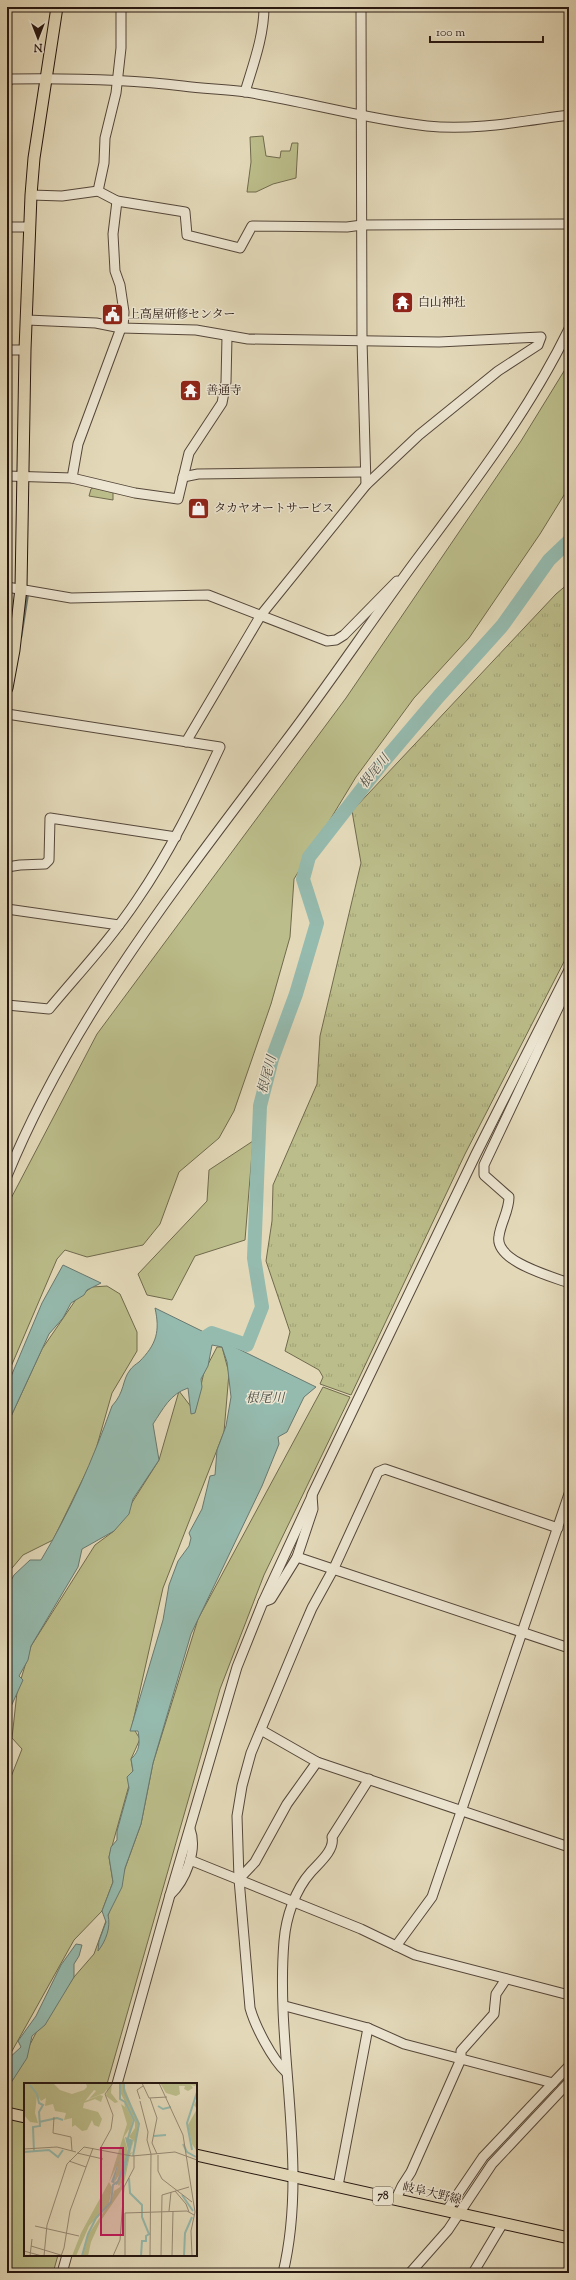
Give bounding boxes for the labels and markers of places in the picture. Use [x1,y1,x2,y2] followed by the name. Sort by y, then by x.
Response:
[389,290,415,316] temple icon: 白山神社
[418,294,466,312] place label: 白山神社
[99,302,125,328] public building icon: 上高屋研修センター
[128,306,236,324] place label: 上高屋研修センター
[178,378,204,404] temple icon: 善通寺
[206,382,242,400] place label: 善通寺
[186,496,212,522] shop icon: タカヤオートサービス
[214,500,334,518] place label: タカヤオートサービス

